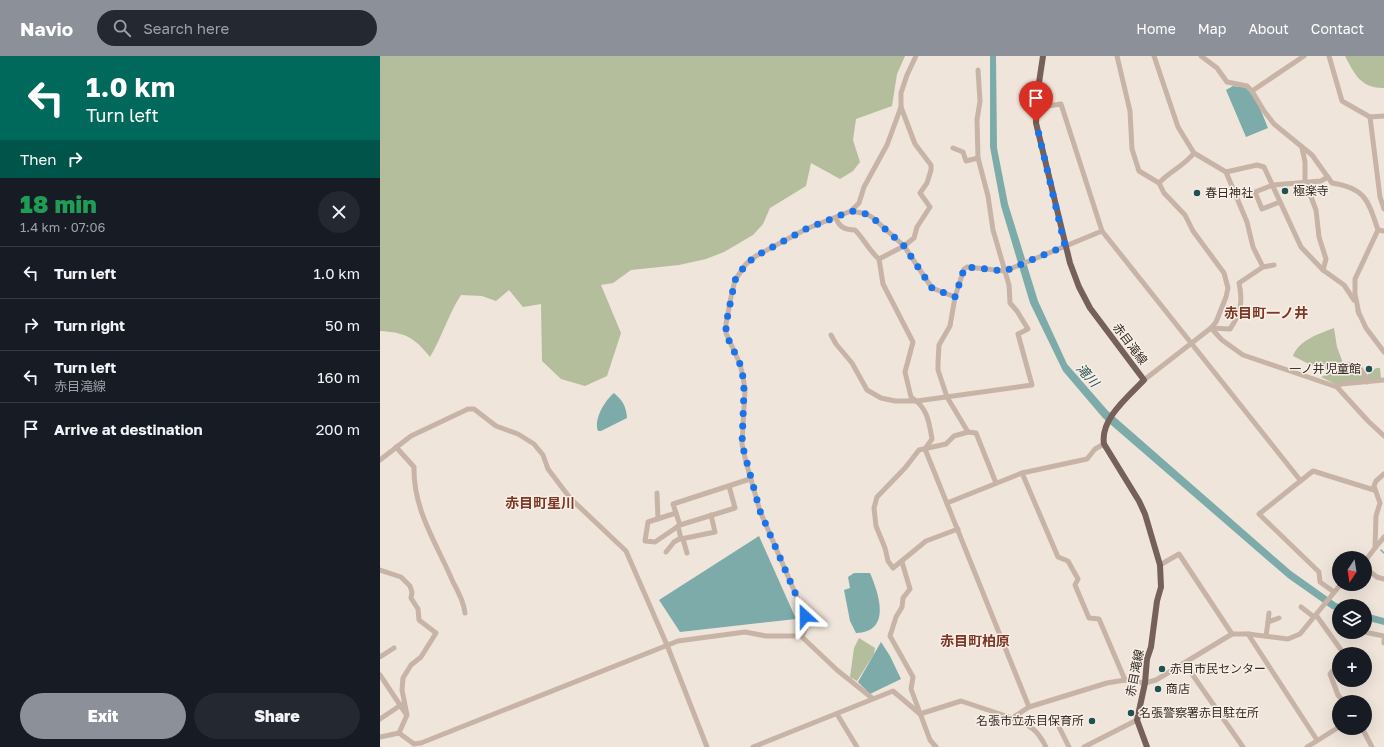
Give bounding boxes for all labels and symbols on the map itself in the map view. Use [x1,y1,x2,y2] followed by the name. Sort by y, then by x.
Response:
[1019,81,1053,122] pin
[1293,183,1329,198] place label: 極楽寺
[1205,185,1253,200] place label: 春日神社
[1280,186,1290,196] marker: 極楽寺
[1192,188,1202,198] marker: 春日神社
[1224,304,1308,321] district label: 赤目町一ノ井
[1110,320,1151,367] street label: 赤目滝線
[1073,360,1104,391] water label: 滝川
[1289,361,1361,376] place label: 一ノ井児童館
[1364,364,1374,374] marker: 一ノ井児童館
[505,494,575,511] district label: 赤目町星川
[1332,551,1372,591] north arrow
[784,595,826,637] position arrow
[940,632,1010,649] district label: 赤目町柏原
[1123,648,1146,698] street label: 赤目滝線
[1170,661,1266,676] place label: 赤目市民センター
[1157,664,1167,674] marker: 赤目市民センター
[1166,681,1190,696] place label: 商店
[1153,684,1163,694] marker: 商店
[1139,705,1259,720] place label: 名張警察署赤目駐在所
[1126,708,1136,718] marker: 名張警察署赤目駐在所
[976,713,1084,728] place label: 名張市立赤目保育所
[1087,716,1097,726] marker: 名張市立赤目保育所

